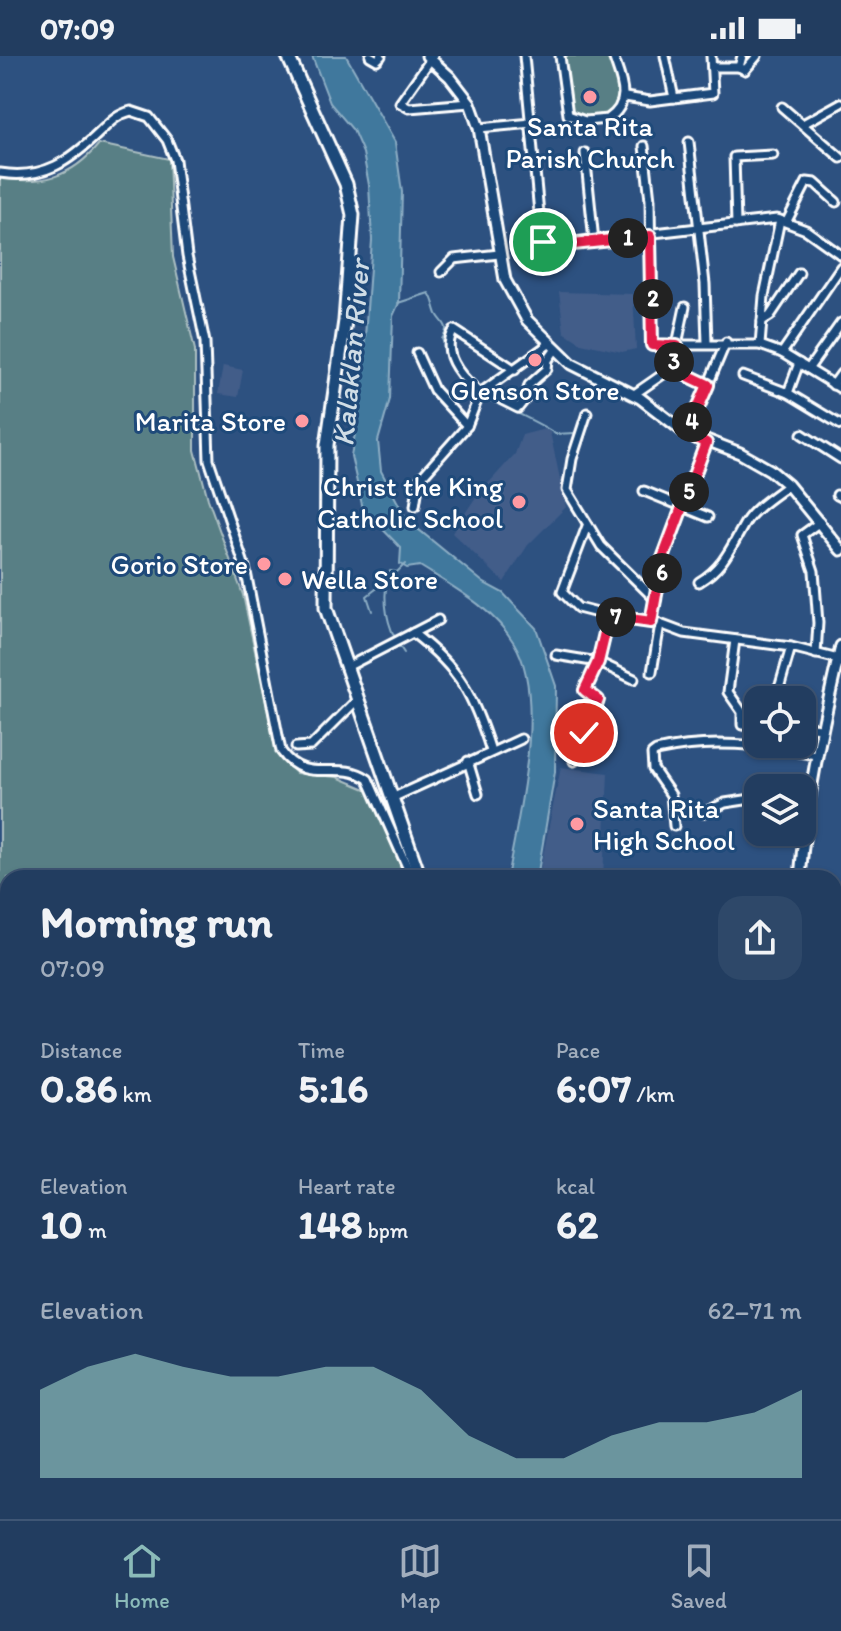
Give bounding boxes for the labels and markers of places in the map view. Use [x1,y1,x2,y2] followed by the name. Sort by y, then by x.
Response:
[581,88,599,106] marker: Santa Rita Parish Church
[505,109,675,175] place label: Santa Rita Parish Church
[509,208,577,276] pin
[608,218,648,258] pin: 1
[633,279,673,319] pin: 2
[654,342,694,382] pin: 3
[526,351,544,369] marker: Glenson Store
[450,373,620,407] place label: Glenson Store
[672,402,712,442] pin: 4
[135,404,286,438] place label: Marita Store
[293,412,311,430] marker: Marita Store
[317,469,504,535] place label: Christ the King Catholic School
[669,472,709,512] pin: 5
[510,493,528,511] marker: Christ the King Catholic School
[111,547,248,581] place label: Gorio Store
[642,553,682,593] pin: 6
[255,555,273,573] marker: Gorio Store
[301,562,438,596] place label: Wella Store
[276,570,294,588] marker: Wella Store
[596,597,636,637] pin: 7
[550,699,618,767] pin
[593,791,735,857] place label: Santa Rita High School
[568,815,586,833] marker: Santa Rita High School

